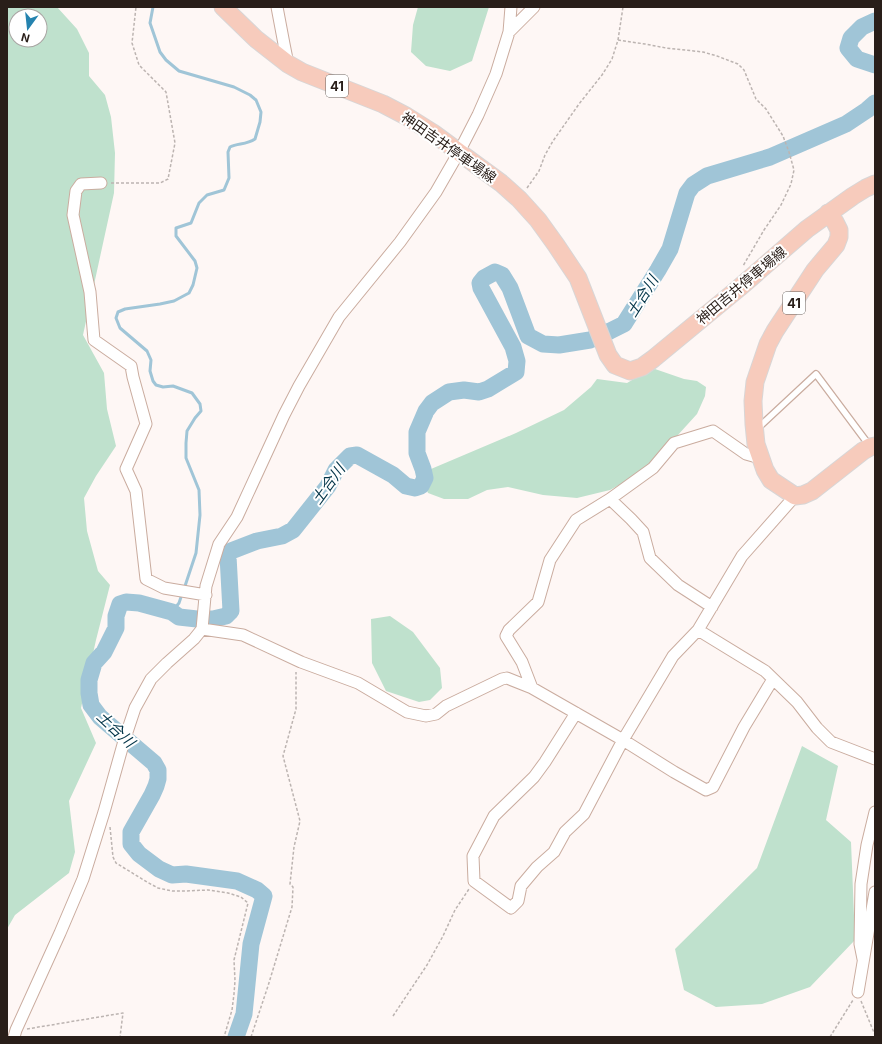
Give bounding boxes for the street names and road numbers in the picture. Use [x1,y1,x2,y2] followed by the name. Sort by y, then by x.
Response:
[326,75,348,97] road number: 41
[398,108,500,186] street label: 神田吉井停車場線
[693,242,789,328] street label: 神田吉井停車場線
[783,292,805,314] road number: 41

